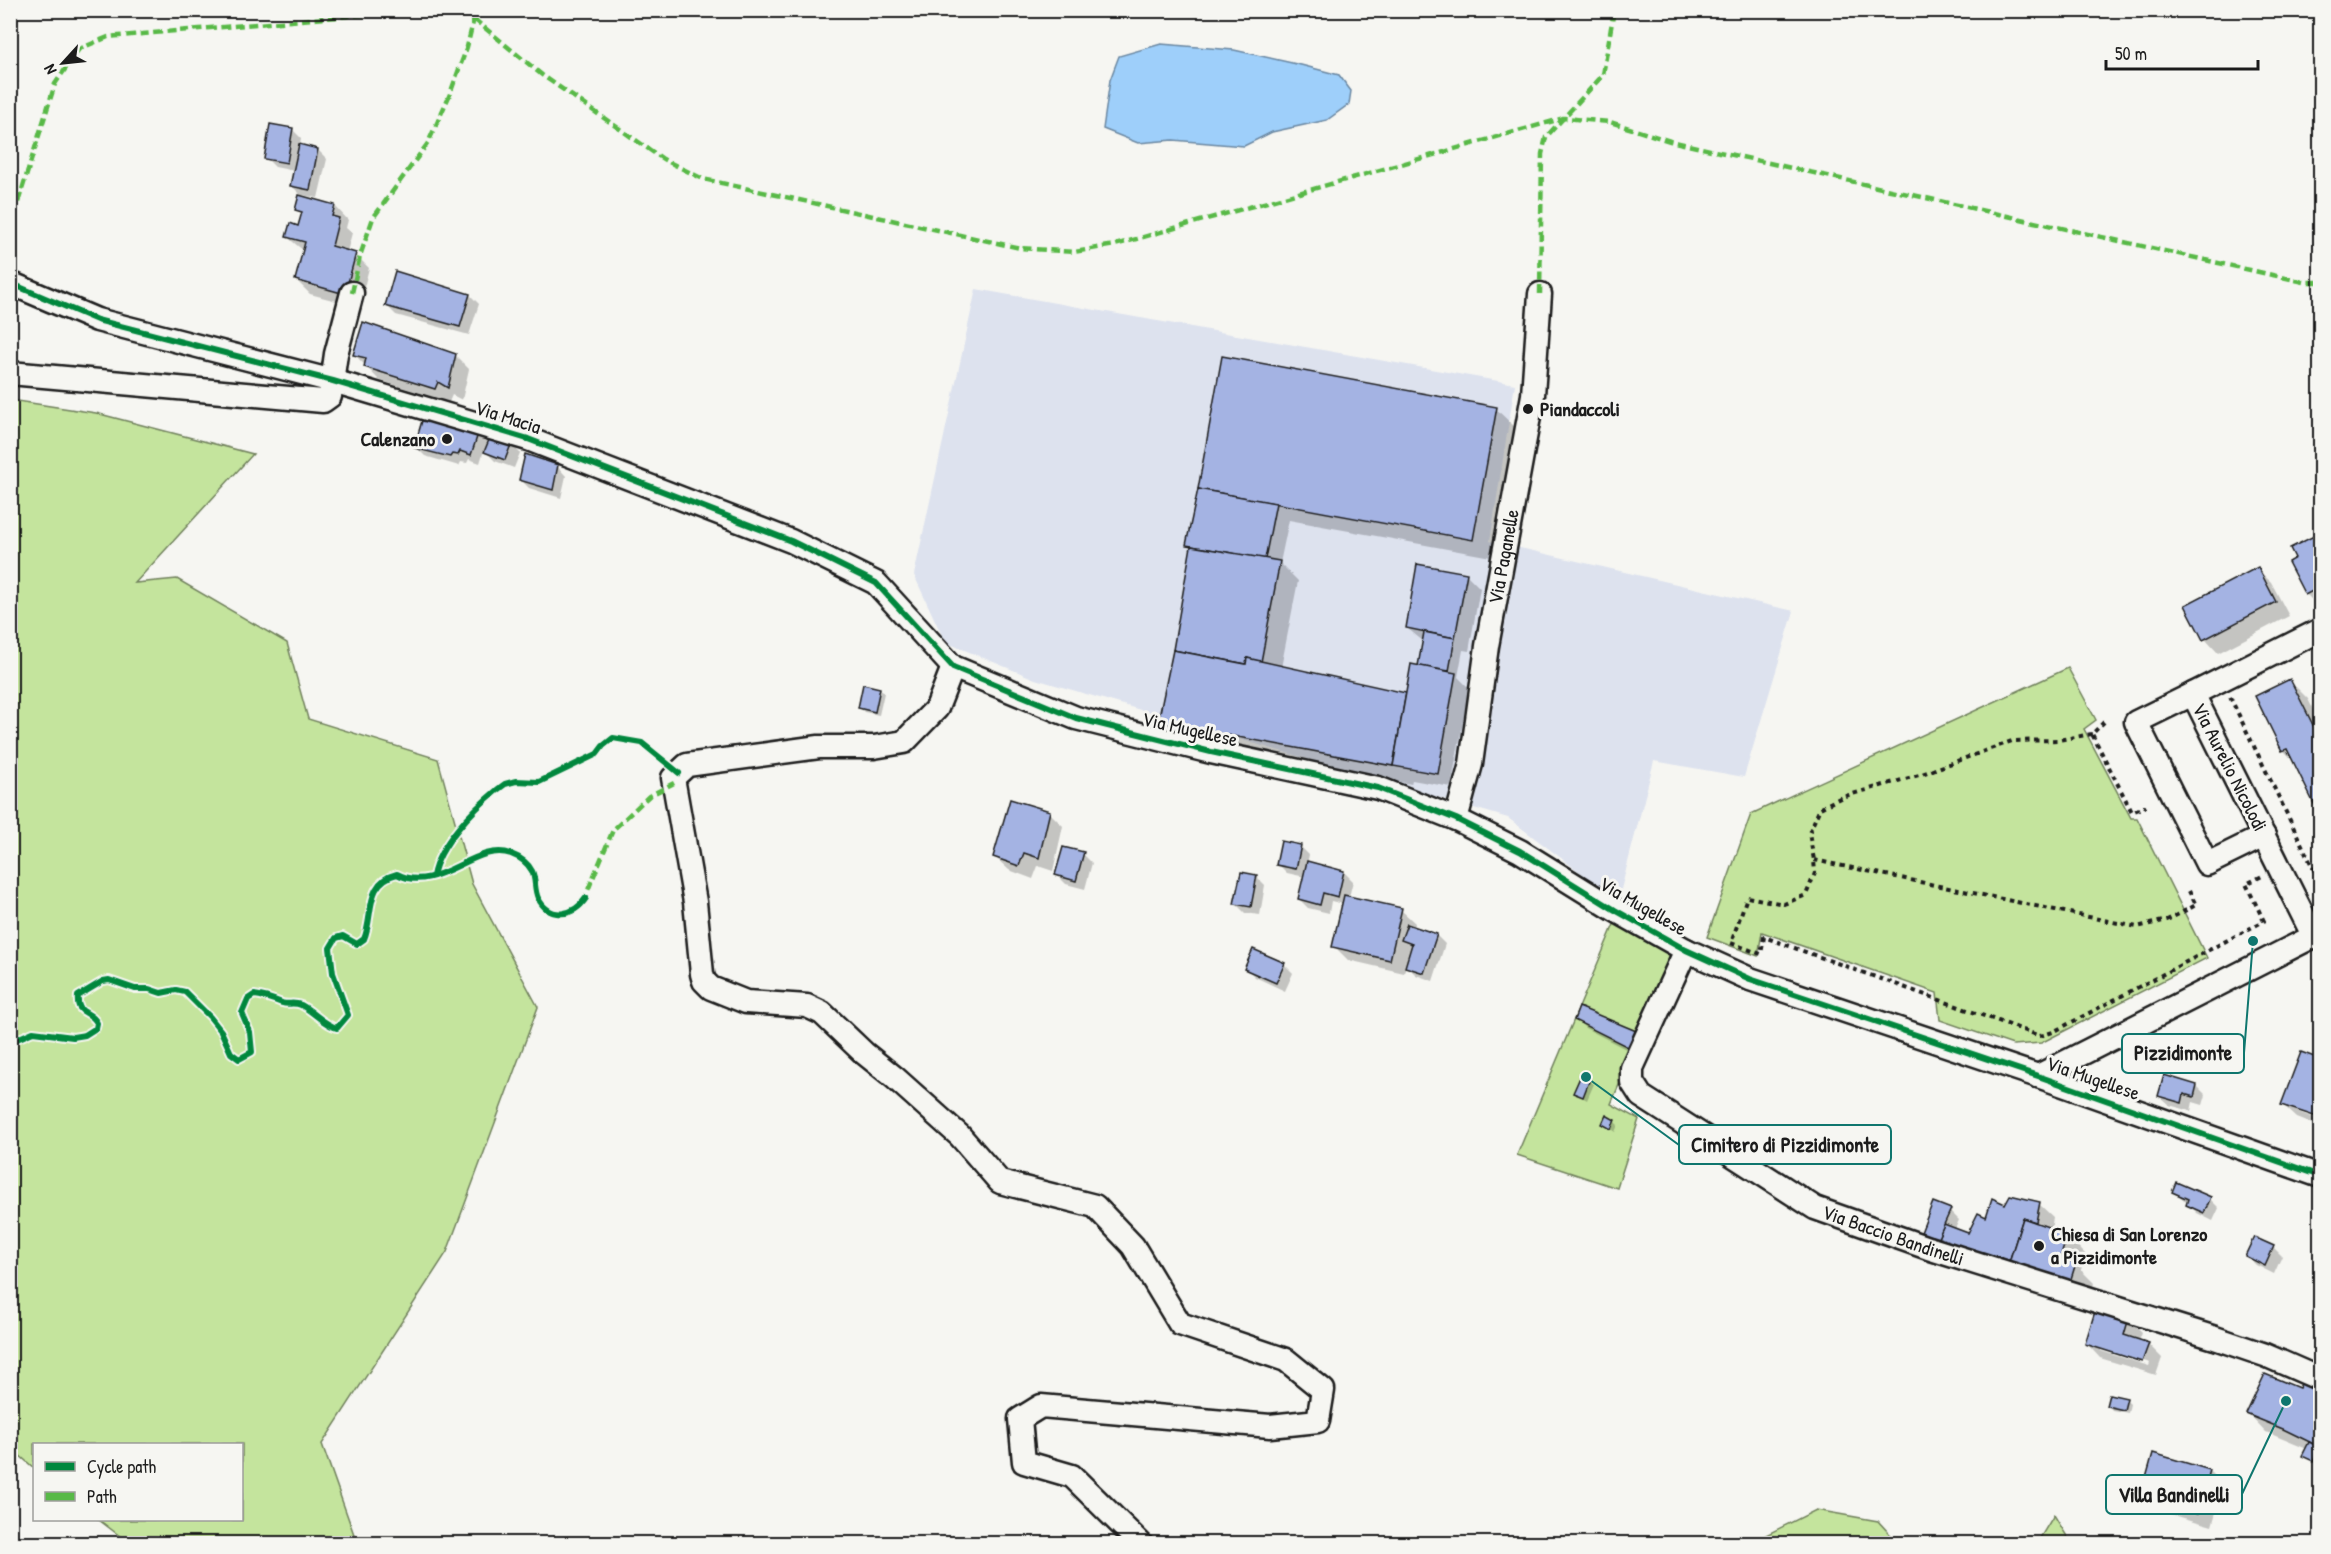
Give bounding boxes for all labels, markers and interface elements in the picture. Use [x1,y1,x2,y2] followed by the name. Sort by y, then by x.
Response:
[33,33,93,93] north arrow
[2106,33,2258,71] scale bar
[2115,41,2147,66] text: 50 m
[38,61,61,79] text: N
[472,393,545,440] street label: Via Macia
[1540,395,1620,422] place label: Piandaccoli
[1521,402,1535,416] marker: Piandaccoli
[360,425,435,452] place label: Calenzano
[440,432,454,446] marker: Calenzano
[1481,507,1525,606] street label: Via Paganelle
[2186,698,2274,836] street label: Via Aurelio Nicolodi
[1140,704,1241,753] street label: Via Mugellese
[1594,870,1692,942] street label: Via Mugellese
[2122,1034,2244,1073] callout: Pizzidimonte
[2134,1038,2233,1067] text: Pizzidimonte
[2043,1049,2144,1106] street label: Via Mugellese
[1679,1125,1891,1164] callout: Cimitero di Pizzidimonte
[1691,1130,1880,1159] text: Cimitero di Pizzidimonte
[1819,1198,1967,1271] street label: Via Baccio Bandinelli
[2051,1220,2207,1270] place label: Chiesa di San Lorenzo a Pizzidimonte
[2032,1239,2046,1253] marker: Chiesa di San Lorenzo a Pizzidimonte
[33,1443,243,1521] legend
[87,1454,157,1479] text: Cycle path
[2106,1475,2242,1514] callout: Villa Bandinelli
[2118,1480,2230,1509] text: Villa Bandinelli
[87,1484,117,1509] text: Path

